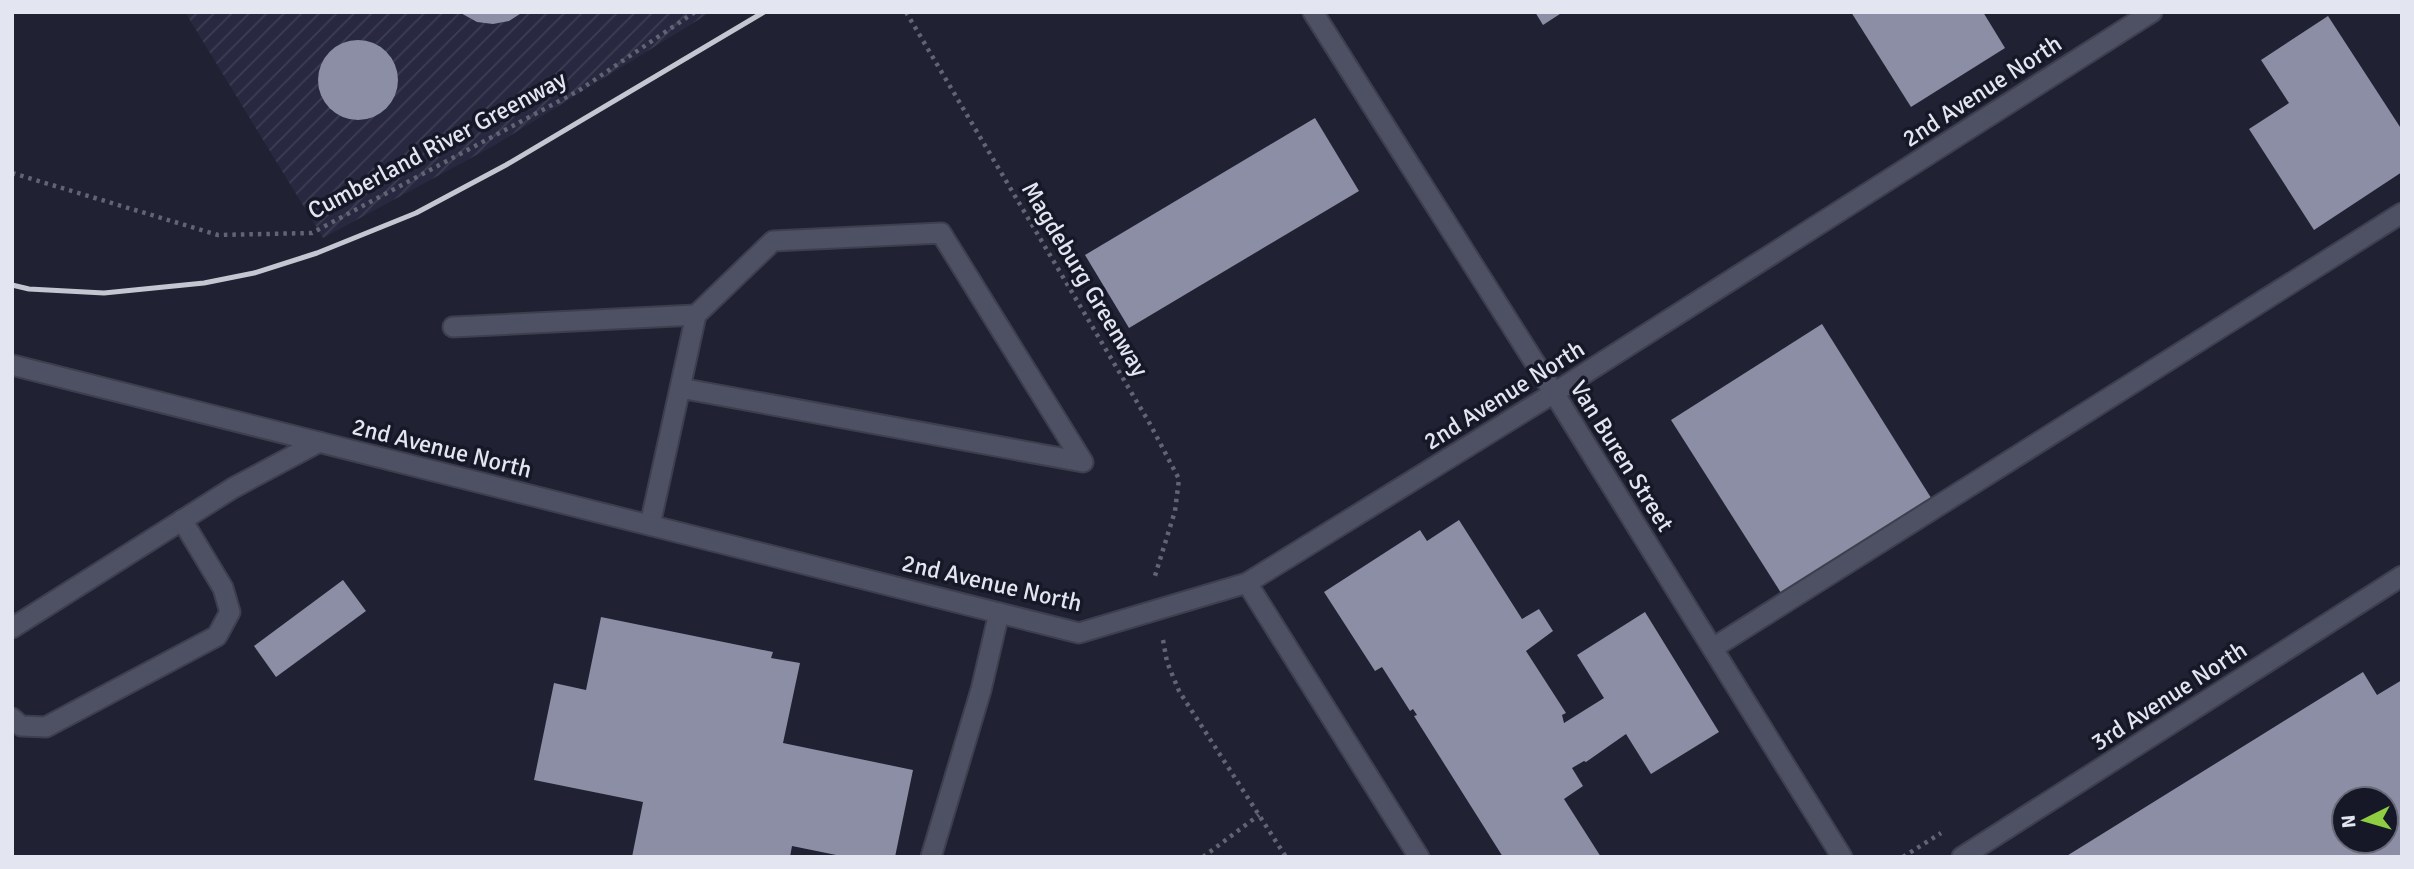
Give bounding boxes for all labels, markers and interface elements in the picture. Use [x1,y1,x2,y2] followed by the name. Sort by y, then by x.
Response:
[1897,28,2067,154] street label: 2nd Avenue North
[303,64,571,226] street label: Cumberland River Greenway
[1015,176,1155,382] street label: Magdeburg Greenway
[1418,334,1590,456] street label: 2nd Avenue North
[1564,375,1680,537] street label: Van Buren Street
[349,411,535,485] street label: 2nd Avenue North
[899,548,1085,618] street label: 2nd Avenue North
[2086,635,2252,757] street label: 3rd Avenue North
[2330,785,2400,855] north arrow
[2337,814,2362,829] text: N

